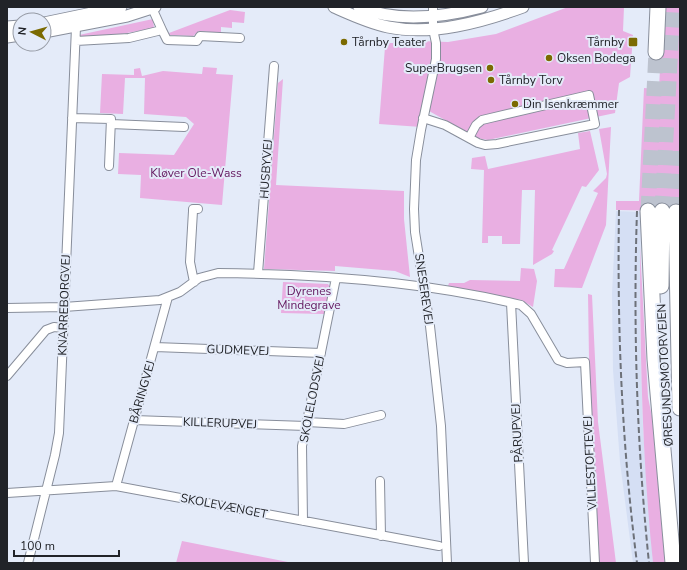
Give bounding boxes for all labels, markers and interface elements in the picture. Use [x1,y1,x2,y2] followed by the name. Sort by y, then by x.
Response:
[12,12,52,52] north arrow
[15,26,30,36] text: N
[352,34,427,50] place label: Tårnby Teater
[587,34,625,50] place label: Tårnby
[627,36,639,48] marker: Tårnby
[339,37,349,47] marker: Tårnby Teater
[557,50,636,66] place label: Oksen Bodega
[544,53,554,63] marker: Oksen Bodega
[405,60,482,76] place label: SuperBrugsen
[485,63,495,73] marker: SuperBrugsen
[499,72,564,88] place label: Tårnby Torv
[486,75,496,85] marker: Tårnby Torv
[523,96,619,112] place label: Din Isenkræmmer
[510,99,520,109] marker: Din Isenkræmmer
[256,139,276,199] street label: HUSBYVEJ
[150,165,242,181] park label: Kløver Ole-Wass
[411,252,437,326] street label: SNESEREVEJ
[54,254,74,356] street label: KNARREBORGVEJ
[277,283,341,313] park label: Dyrenes Mindegrave
[653,303,677,447] street label: ØRESUNDSMOTORVEJEN
[206,341,270,359] street label: GUDMEVEJ
[296,354,328,444] street label: SKOLELODSVEJ
[125,359,159,425] street label: BÅRINGVEJ
[507,403,527,463] street label: PÅRUPVEJ
[183,414,257,432] street label: KILLERUPVEJ
[580,416,601,511] street label: VILLESTOFTEVEJ
[179,490,270,522] street label: SKOLEVÆNGET
[14,532,119,558] scale bar
[20,538,55,554] text: 100 m

